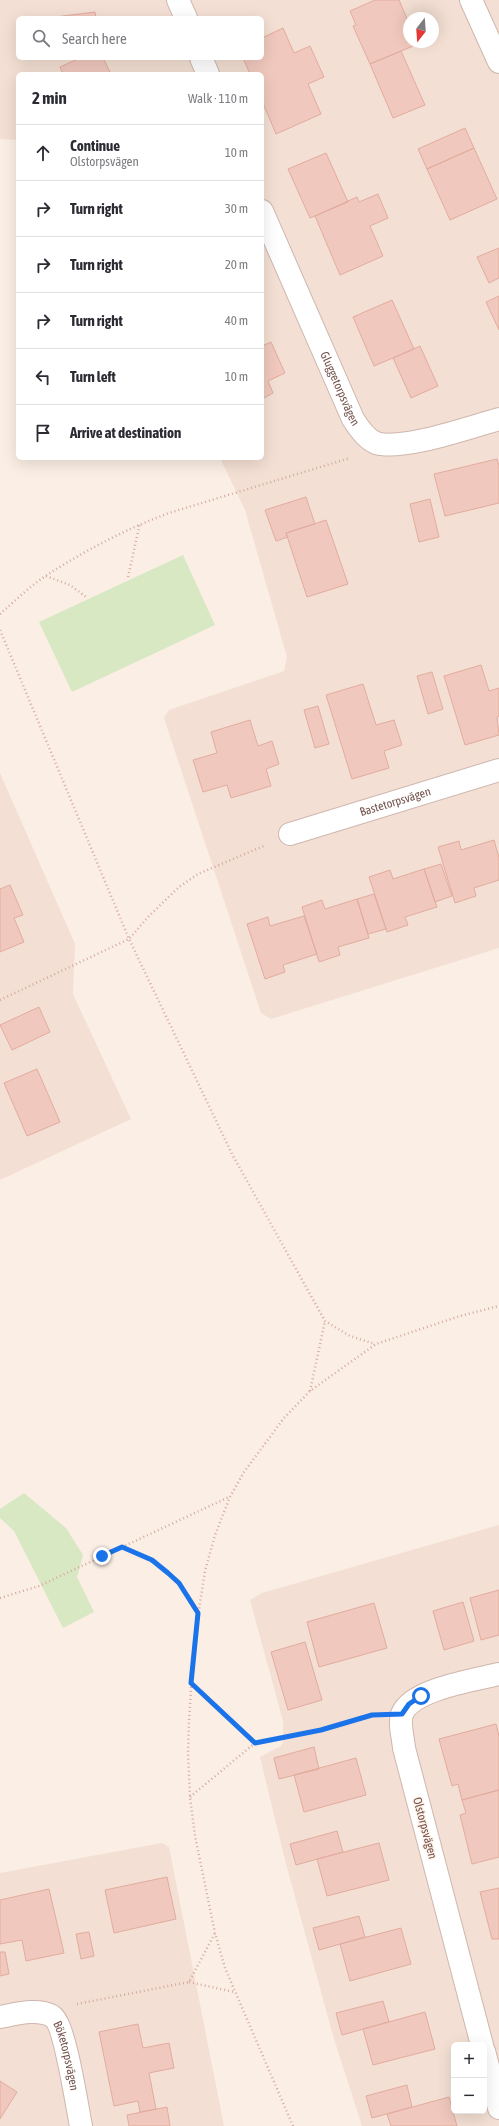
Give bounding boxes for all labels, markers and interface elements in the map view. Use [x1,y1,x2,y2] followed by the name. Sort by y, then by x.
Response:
[403,12,439,48] north arrow
[16,16,264,60] search box
[30,27,52,49] icon: search
[62,30,127,47] text: Search here
[32,88,67,108] text: 2 min
[188,91,248,106] text: Walk · 110 m
[70,137,120,154] text: Continue
[32,142,54,164] icon: ahead
[225,145,248,160] text: 10 m
[70,154,139,169] text: Olstorpsvägen
[32,198,54,220] icon: right
[70,200,123,217] text: Turn right
[225,201,248,216] text: 30 m
[32,254,54,276] icon: right
[70,256,123,273] text: Turn right
[225,257,248,272] text: 20 m
[32,310,54,332] icon: right
[70,312,123,329] text: Turn right
[225,313,248,328] text: 40 m
[317,349,362,428] street label: Gluggetorpsvägen
[32,366,54,388] icon: left
[70,368,116,385] text: Turn left
[225,369,248,384] text: 10 m
[32,422,54,444] icon: arrive
[70,424,181,441] text: Arrive at destination
[358,784,432,819] street label: Bastetorpsvägen
[93,1547,111,1565] route end
[412,1687,430,1705] route start
[410,1796,440,1860] street label: Olstorpsvägen
[50,2019,81,2092] street label: Böketorpsvägen
[451,2042,487,2114] map controls
[451,2042,487,2078] button: +
[451,2078,487,2114] button: −

